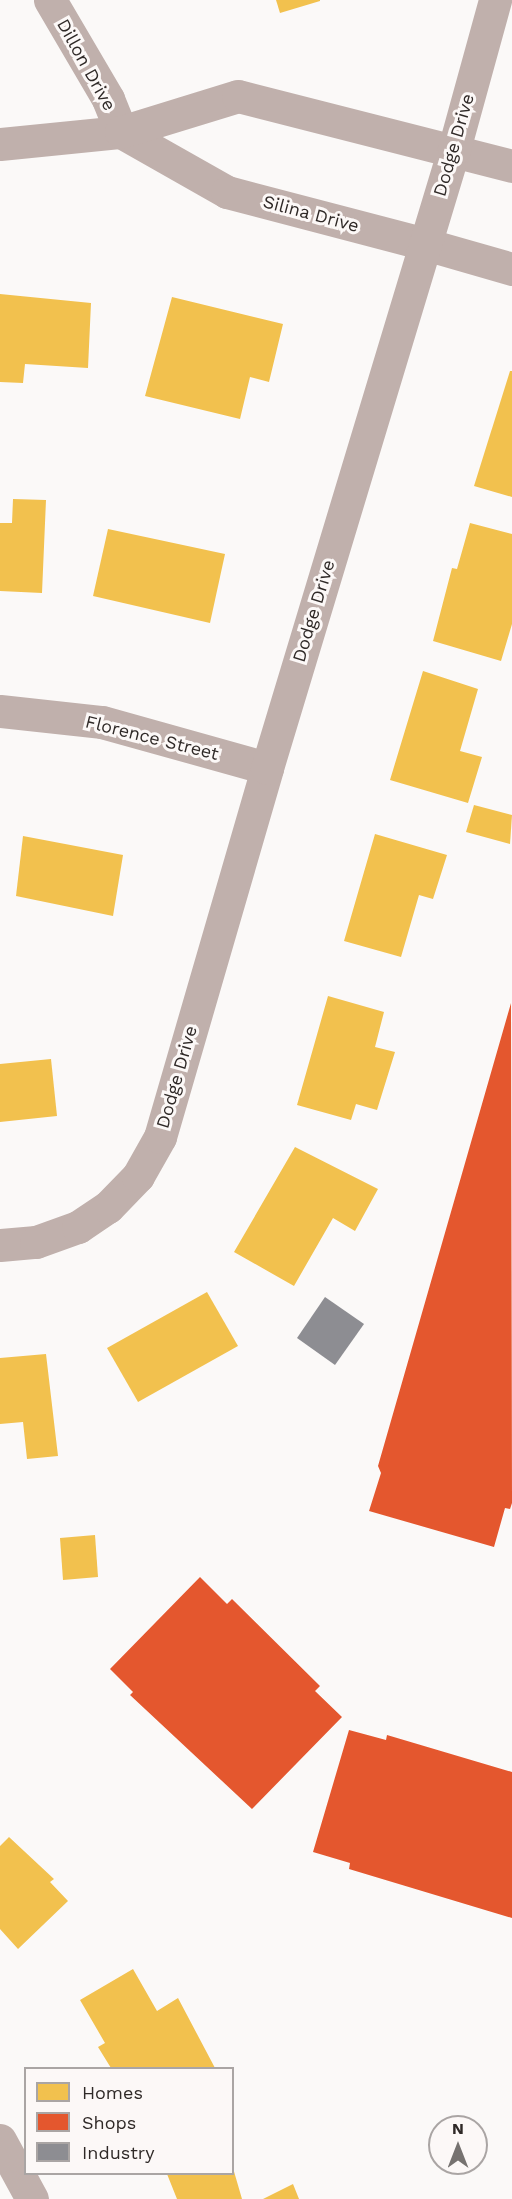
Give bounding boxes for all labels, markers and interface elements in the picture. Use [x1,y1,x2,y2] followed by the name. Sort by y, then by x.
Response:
[52,15,120,115] street label: Dillon Drive
[429,91,479,199] street label: Dodge Drive
[261,191,361,237] street label: Silina Drive
[288,557,340,665] street label: Dodge Drive
[83,711,221,765] street label: Florence Street
[152,1023,202,1131] street label: Dodge Drive
[24,2067,234,2175] legend
[82,2082,143,2103] text: Homes
[82,2112,136,2133] text: Shops
[428,2115,488,2175] north arrow
[452,2119,464,2138] text: N
[82,2142,154,2163] text: Industry

